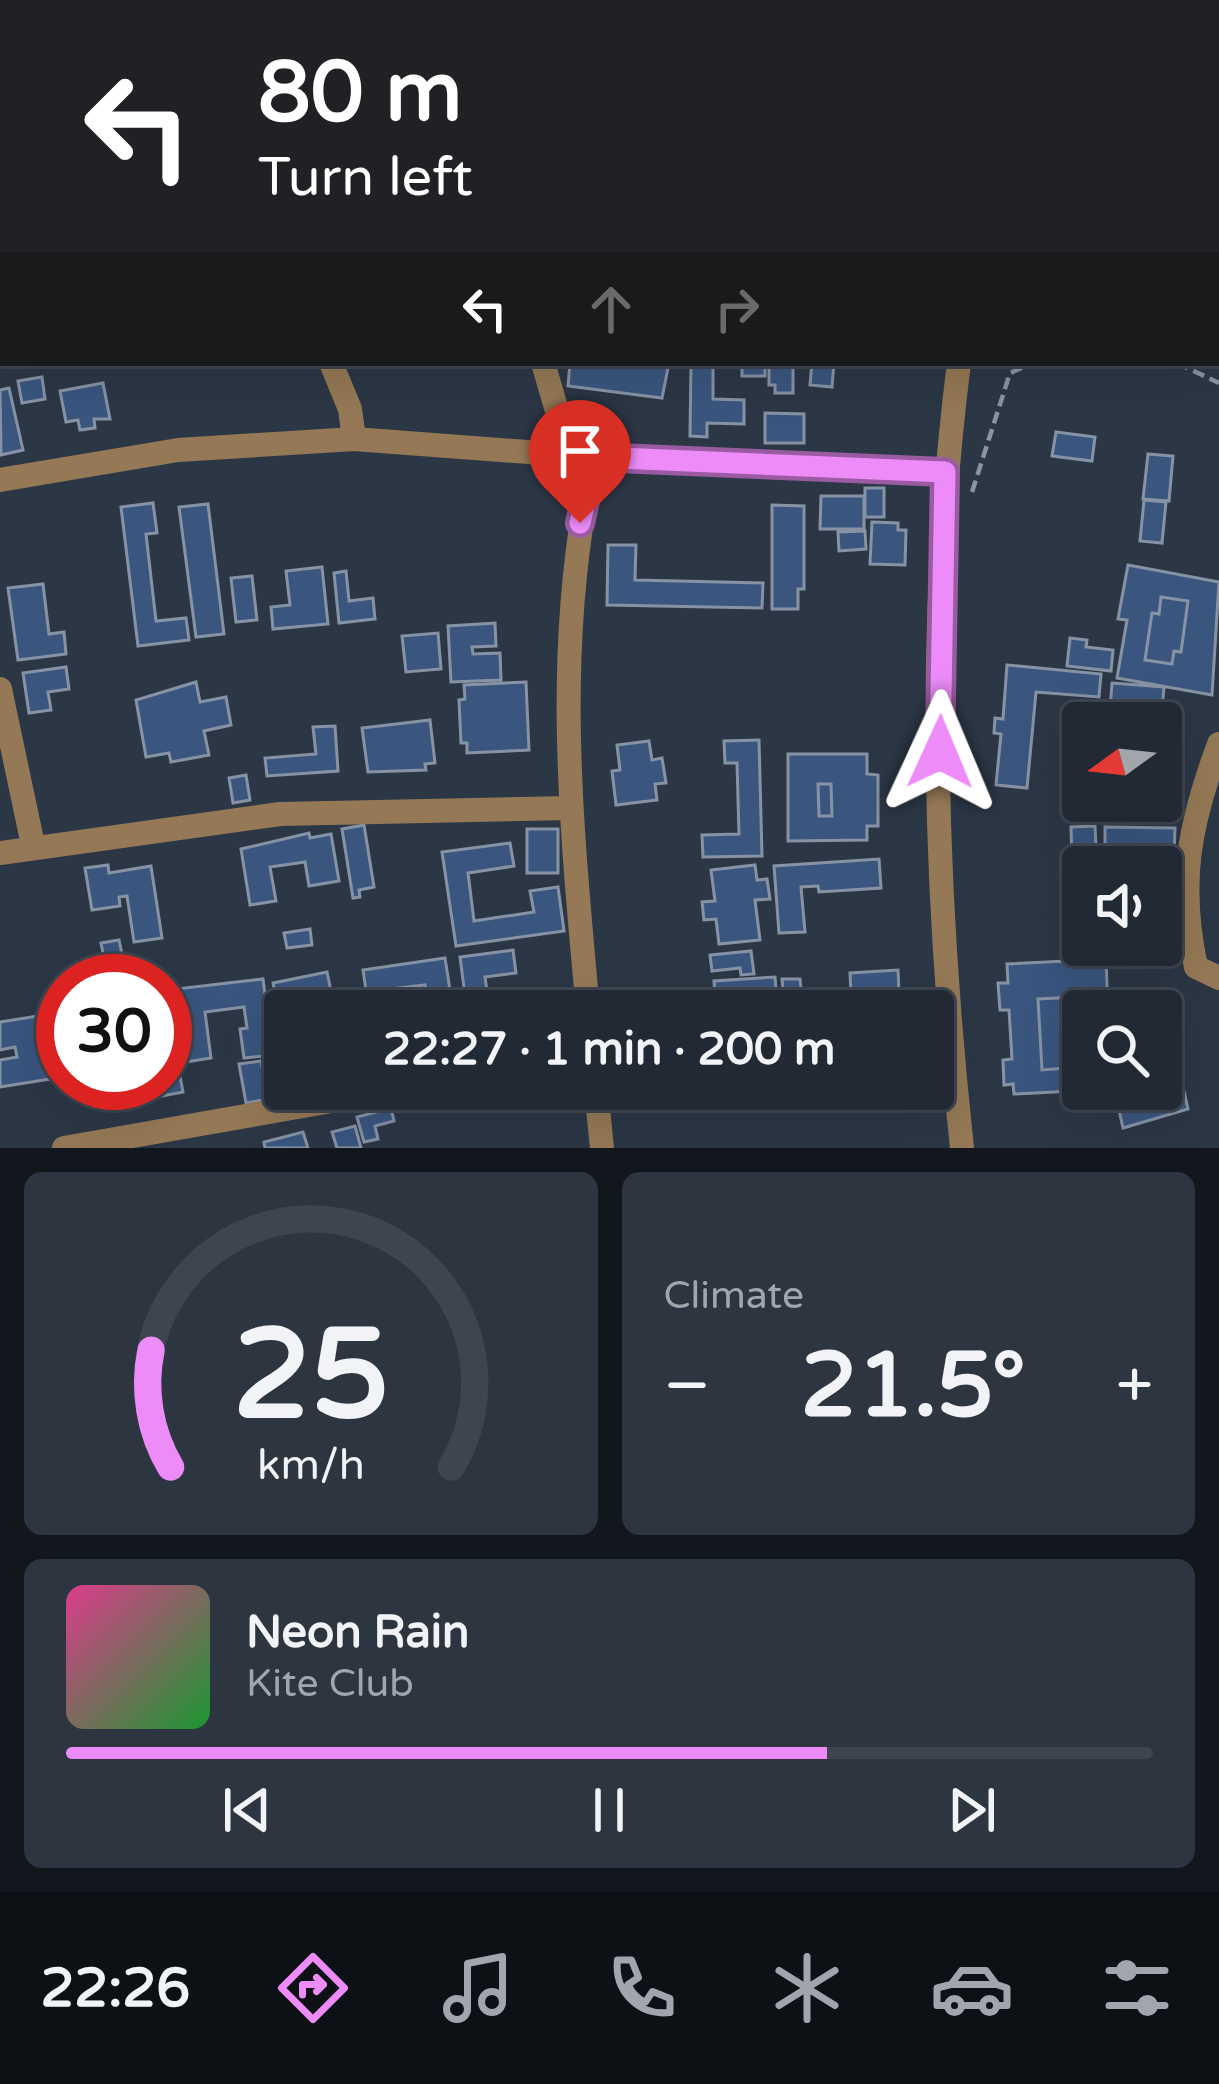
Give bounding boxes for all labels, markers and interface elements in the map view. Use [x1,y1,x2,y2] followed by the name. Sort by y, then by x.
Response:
[258,43,462,144] text: 80 m
[60,48,216,204] icon: left
[258,145,473,210] text: Turn left
[452,276,518,342] icon: left
[578,276,644,342] icon: ahead
[704,276,770,342] icon: right
[529,400,631,523] pin
[547,418,613,484] icon: arrive
[877,689,1003,815] position arrow
[1062,702,1182,822] north arrow
[1062,702,1182,1110] map controls
[1062,846,1182,966] button: sound
[36,954,192,1110] speed limit sign: 30
[1062,990,1182,1110] button: search
[383,1023,835,1077] text: 22:27 · 1 min · 200 m
[664,1272,804,1319] text: Climate
[232,1301,389,1452] text: 25
[801,1332,1026,1441] text: 21.5°
[664,1346,711,1426] text: −
[1116,1346,1153,1426] text: +
[257,1439,365,1490] text: km/h
[246,1606,469,1660] text: Neon Rain
[246,1660,414,1707] text: Kite Club
[214,1777,280,1843] icon: previous
[576,1777,642,1843] icon: pause
[939,1777,1005,1843] icon: next
[271,1946,355,2030] icon: directions
[436,1946,520,2030] icon: music
[600,1946,684,2030] icon: phone
[765,1946,849,2030] icon: climate
[930,1946,1014,2030] icon: car
[1095,1946,1179,2030] icon: filters
[40,1956,190,2021] text: 22:26

